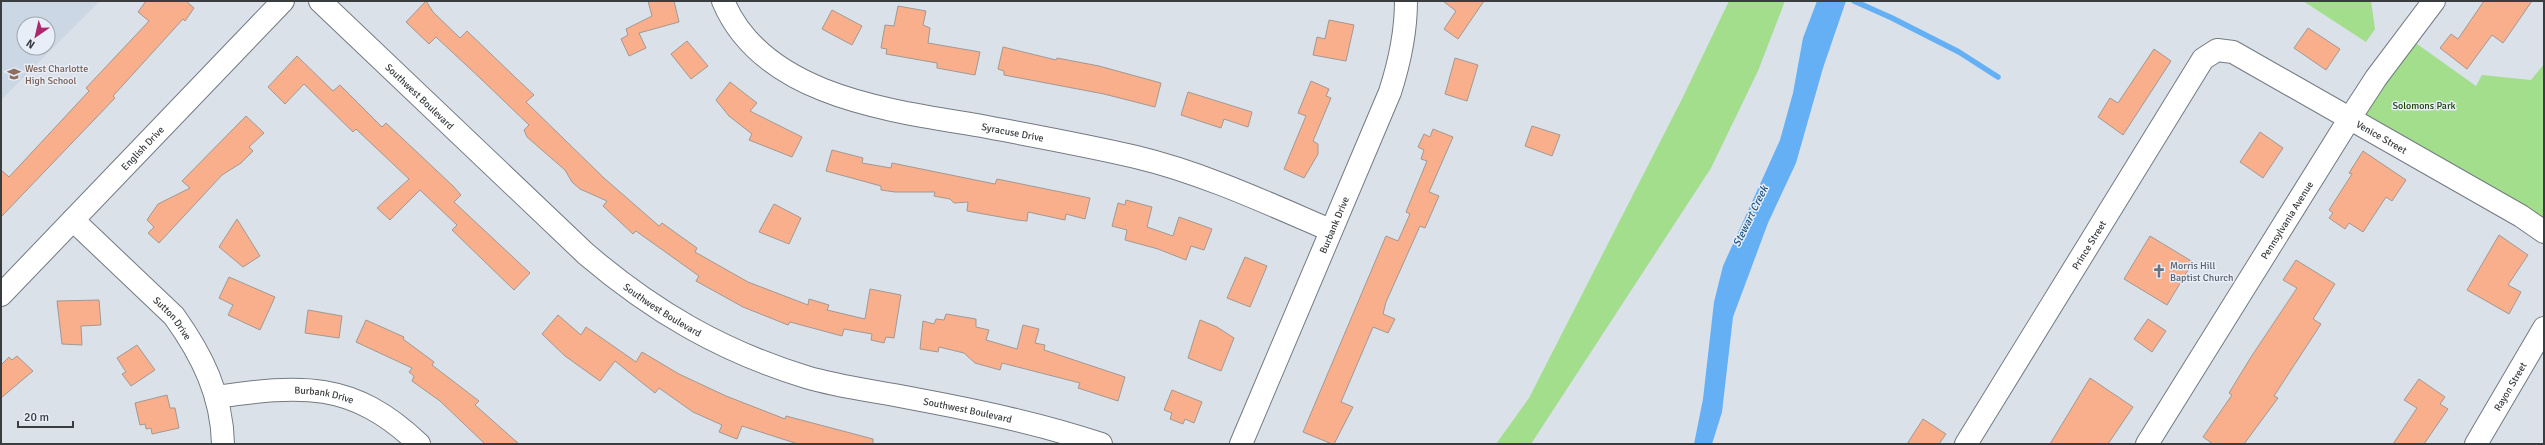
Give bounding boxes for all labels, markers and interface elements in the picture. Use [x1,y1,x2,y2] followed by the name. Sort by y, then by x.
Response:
[16,16,56,56] north arrow
[24,36,37,51] text: N
[382,61,456,132] street label: Southwest Boulevard
[25,63,88,87] place label: West Charlotte High School
[6,66,22,82] school or university icon: West Charlotte High School
[2392,100,2456,112] park label: Solomons Park
[2354,118,2409,157] street label: Venice Street
[980,121,1045,145] street label: Syracuse Drive
[119,124,167,173] street label: English Drive
[2259,179,2316,262] street label: Pennsylvania Avenue
[1730,182,1771,249] water label: Stewart Creek
[1317,195,1352,255] street label: Burbank Drive
[2070,218,2109,272] street label: Prince Street
[2170,260,2233,284] place label: Morris Hill Baptist Church
[2151,263,2167,279] church icon: Morris Hill Baptist Church
[621,281,703,340] street label: Southwest Boulevard
[150,294,193,342] street label: Sutton Drive
[2492,360,2530,413] street label: Rayon Street
[294,385,355,407] street label: Burbank Drive
[922,396,1013,426] street label: Southwest Boulevard
[18,403,73,429] scale bar
[24,410,49,425] text: 20 m

